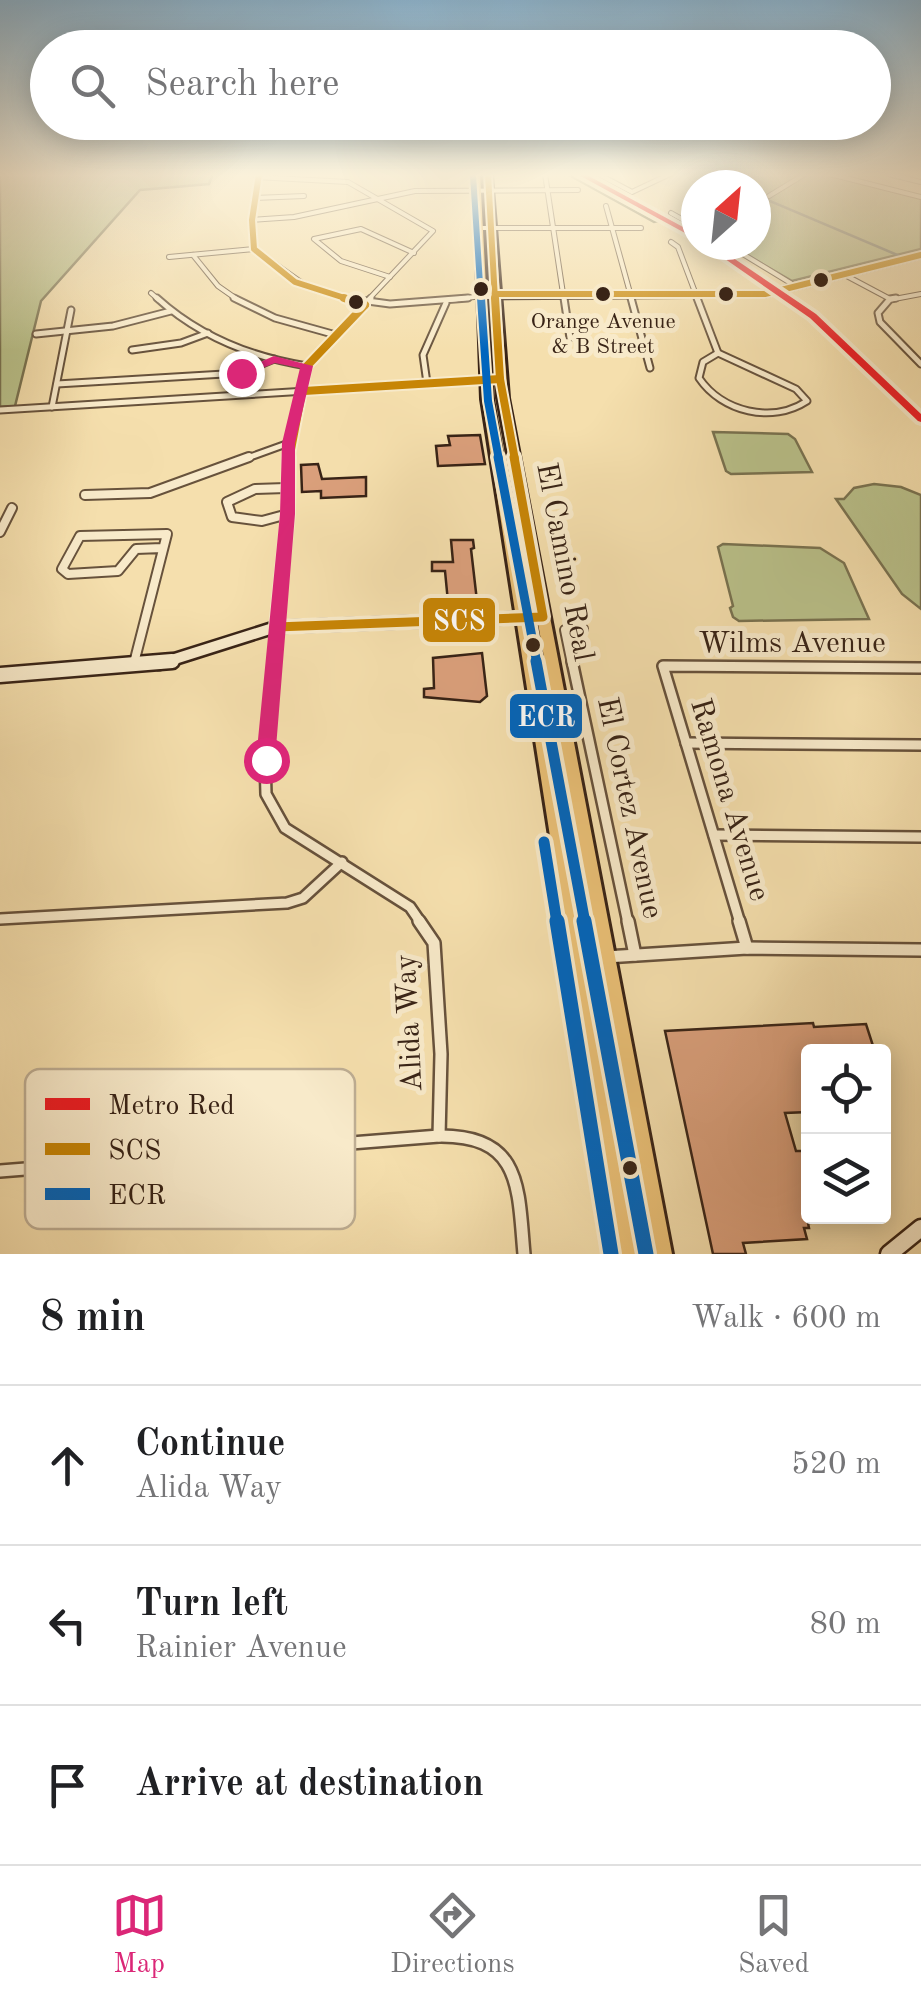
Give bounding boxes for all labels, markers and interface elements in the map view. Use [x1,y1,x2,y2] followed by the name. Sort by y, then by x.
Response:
[30,30,891,140] search box
[65,58,120,113] icon: search
[145,66,340,104] text: Search here
[681,170,771,260] north arrow
[811,270,831,290] unlabelled marker
[471,279,491,299] unlabelled marker
[593,284,613,304] marker: Orange Avenue & B Street
[716,284,736,304] unlabelled marker
[346,292,366,312] unlabelled marker
[530,311,676,358] place label: Orange Avenue & B Street
[219,351,265,397] route end
[530,460,598,664] street label: El Camino Real
[421,596,497,644] line badge: SCS
[432,609,486,637] text: SCS
[698,629,886,659] street label: Wilms Avenue
[523,635,543,655] unlabelled marker
[508,692,584,740] line badge: ECR
[591,695,667,921] street label: El Cortez Avenue
[684,695,774,905] street label: Ramona Avenue
[517,705,575,733] text: ECR
[244,738,290,784] route start
[391,953,429,1093] street label: Alida Way
[801,1044,891,1224] map controls
[801,1044,891,1134] button: locate
[25,1069,355,1229] legend
[108,1093,235,1121] text: Metro Red
[801,1134,891,1224] button: layers
[108,1138,161,1166] text: SCS
[620,1158,640,1178] unlabelled marker
[108,1183,166,1211] text: ECR
[40,1298,146,1340] text: 8 min
[691,1303,881,1335] text: Walk · 600 m
[135,1426,285,1464] text: Continue
[40,1438,95,1493] icon: ahead
[791,1449,881,1481] text: 520 m
[135,1473,282,1505] text: Alida Way
[135,1586,288,1624] text: Turn left
[40,1598,95,1653] icon: left
[810,1609,881,1641] text: 80 m
[135,1633,347,1665] text: Rainier Avenue
[40,1758,95,1813] icon: arrive
[135,1766,484,1804] text: Arrive at destination
[112,1888,167,1983] tab: Map
[390,1888,515,1983] tab: Directions
[738,1888,809,1983] tab: Saved

